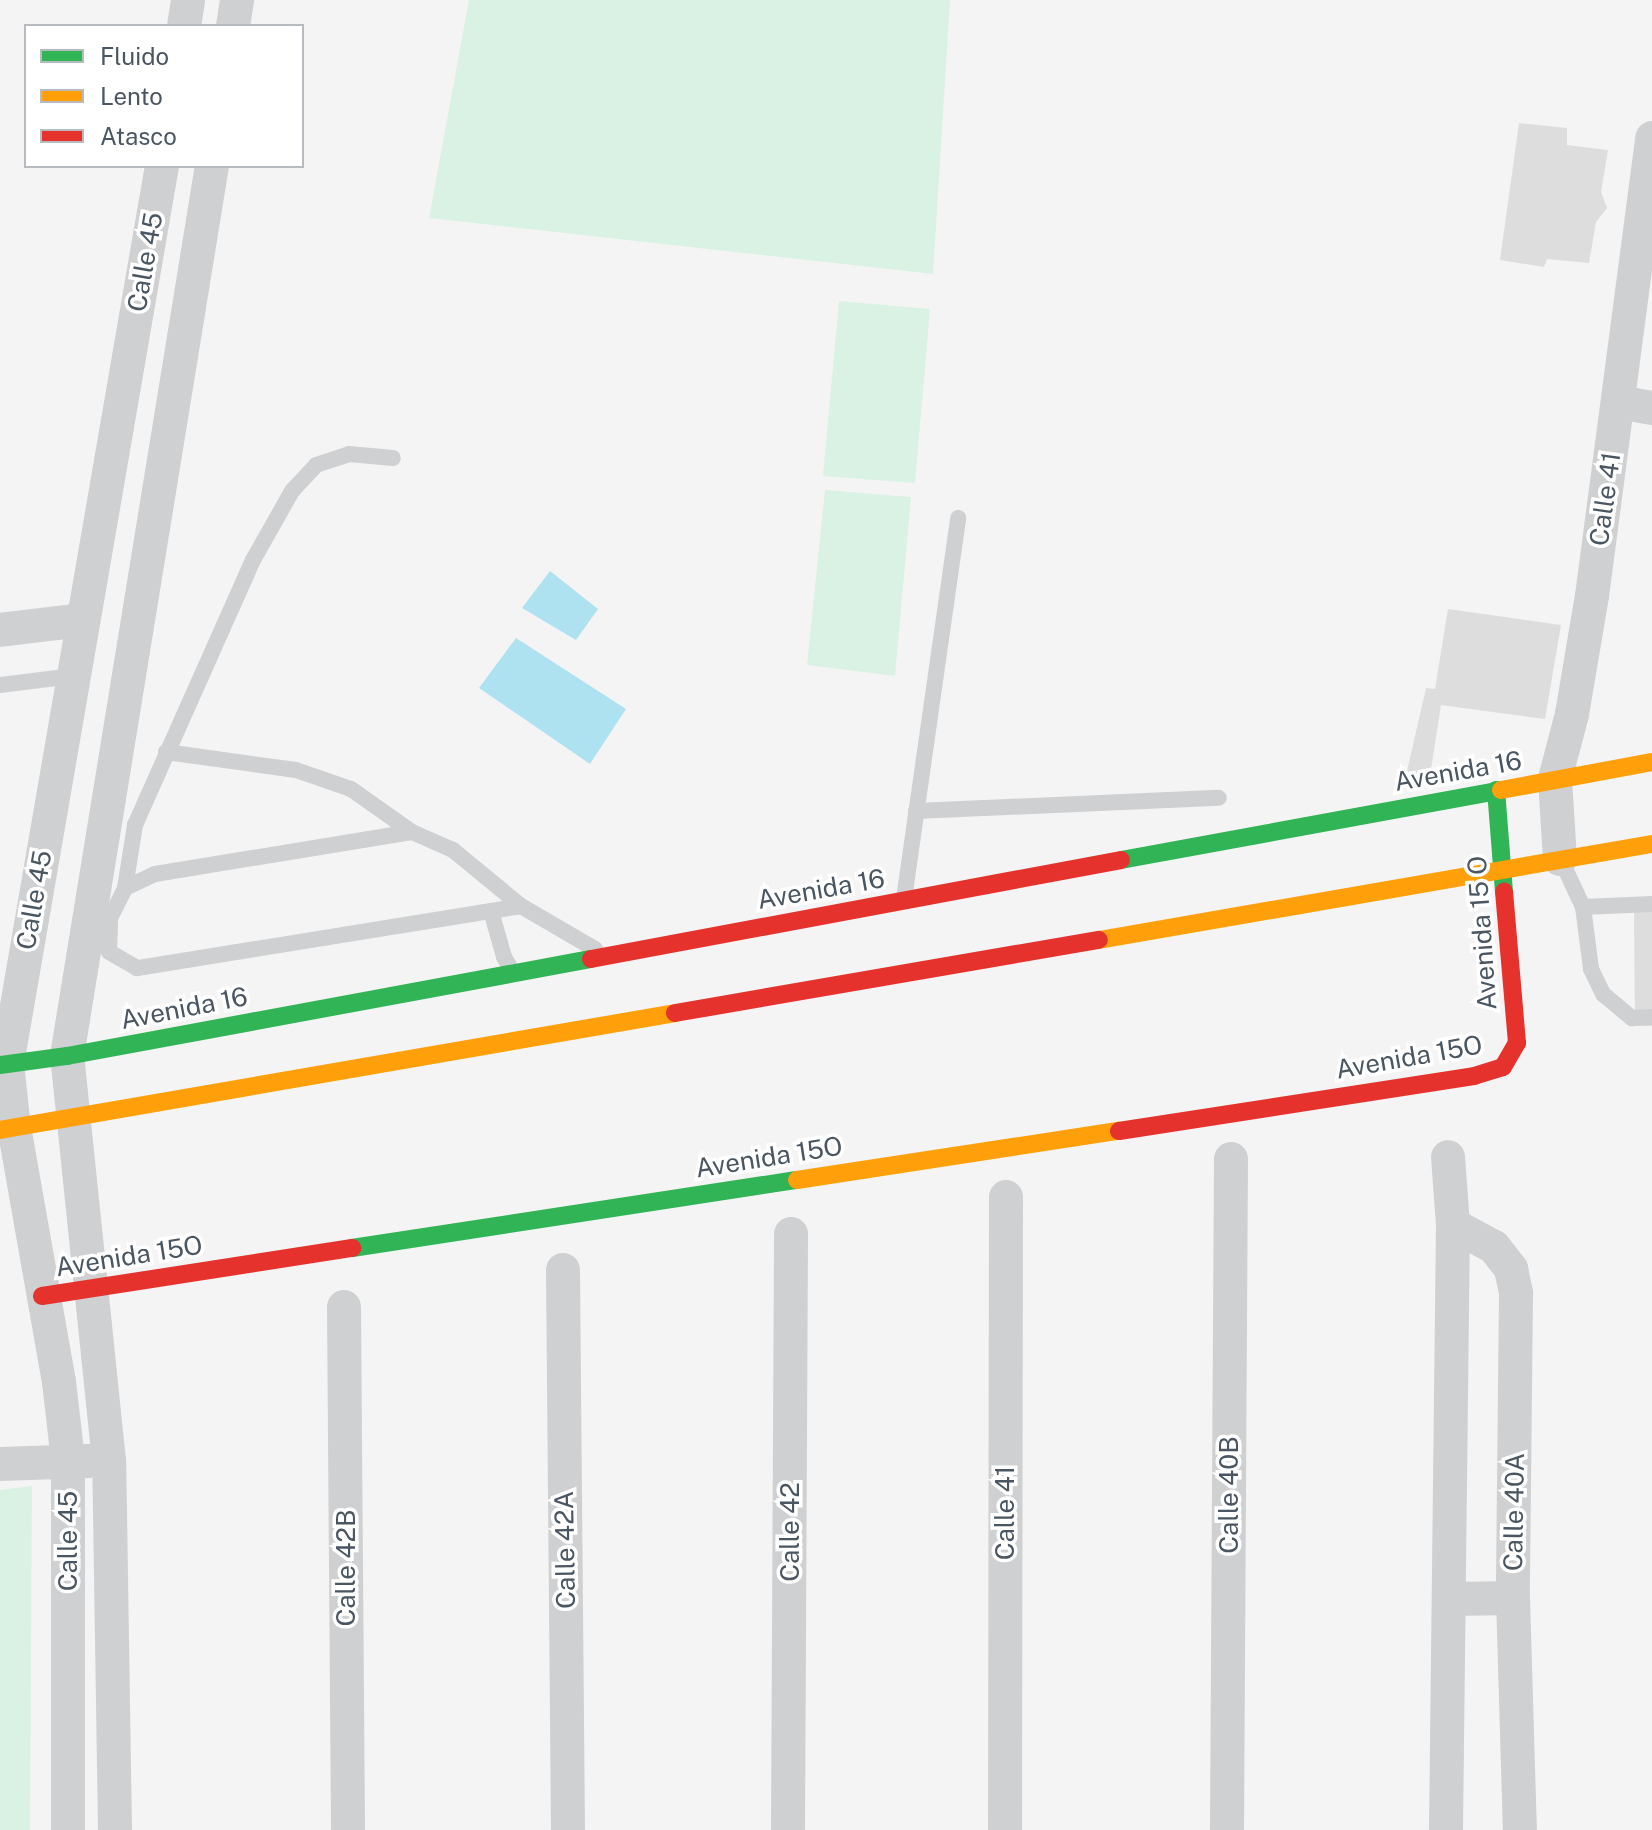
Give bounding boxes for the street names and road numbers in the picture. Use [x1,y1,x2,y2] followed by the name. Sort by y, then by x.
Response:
[121,210,169,314] street label: Calle 45
[1583,450,1627,548] street label: Calle 41
[1392,744,1524,798] street label: Avenida 16
[10,848,58,952] street label: Calle 45
[1461,855,1503,1011] street label: Avenida 15 O
[755,862,887,916] street label: Avenida 16
[118,980,250,1036] street label: Avenida 16
[1333,1029,1485,1085] street label: Avenida 15O
[693,1130,845,1184] street label: Avenida 15O
[53,1229,205,1283] street label: Avenida 15O
[1213,1436,1245,1554] street label: Calle 40B
[1497,1452,1531,1572] street label: Calle 40A
[989,1466,1021,1560] street label: Calle 41
[774,1482,806,1582] street label: Calle 42
[52,1491,84,1591] street label: Calle 45
[548,1491,582,1609] street label: Calle 42A
[330,1509,362,1627] street label: Calle 42B

